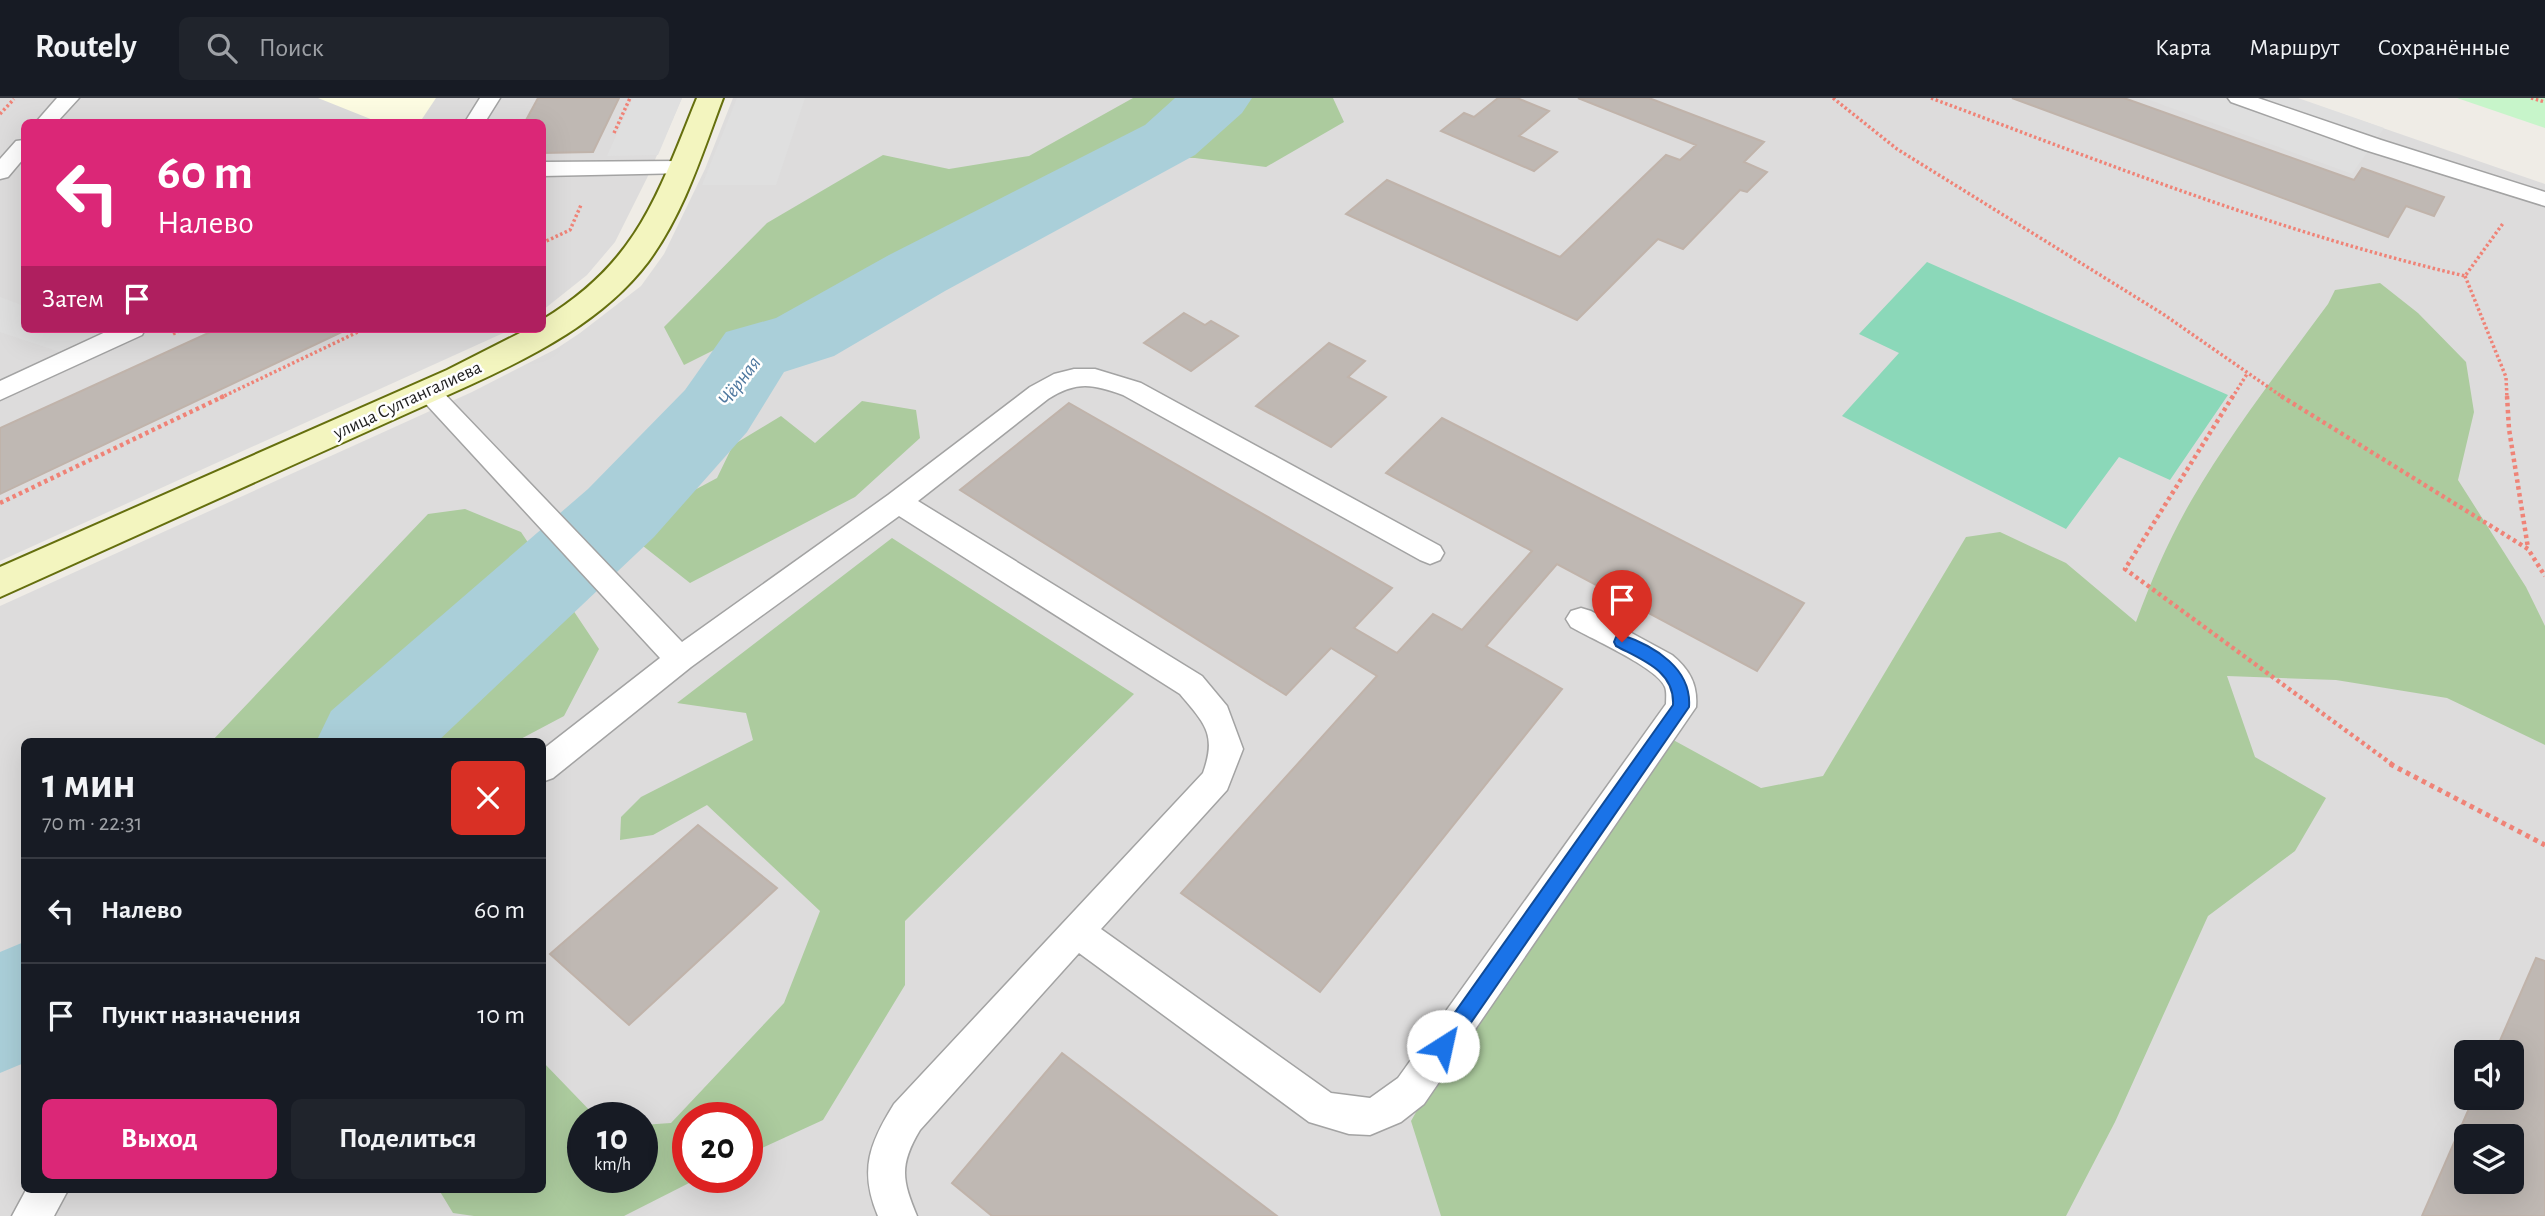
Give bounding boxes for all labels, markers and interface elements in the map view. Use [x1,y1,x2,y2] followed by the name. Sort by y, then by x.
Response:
[179,17,669,80] search box
[203,29,241,67] icon: search
[35,31,137,64] text: Routely
[259,35,324,61] text: Поиск
[2155,36,2211,60] text: Карта
[2249,36,2339,60] text: Маршрут
[2377,36,2510,60] text: Сохранённые
[42,147,133,238] icon: left
[157,149,253,198] text: 60 m
[157,207,254,239] text: Налево
[118,280,156,318] icon: arrive
[42,286,104,312] text: Затем
[714,353,765,411] water label: Чёрная
[330,358,485,443] street label: улица Султангалиева
[1592,570,1652,642] pin
[1603,581,1641,619] icon: arrive
[451,761,525,835] button: close
[42,763,136,805] text: 1 мин
[42,812,142,835] text: 70 m · 22:31
[42,892,80,930] icon: left
[101,897,182,923] text: Налево
[474,897,525,923] text: 60 m
[42,997,80,1035] icon: arrive
[101,1002,301,1028] text: Пункт назначения
[477,1002,525,1028] text: 10 m
[1406,1009,1480,1083] position arrow
[2454,1040,2524,1194] map controls
[2454,1040,2524,1110] button: sound
[42,1099,277,1179] button: Выход
[291,1099,525,1179] button: Поделиться
[672,1102,763,1193] speed limit sign: 20
[597,1121,628,1156] text: 10
[2454,1124,2524,1194] button: layers
[594,1156,631,1174] text: km/h

